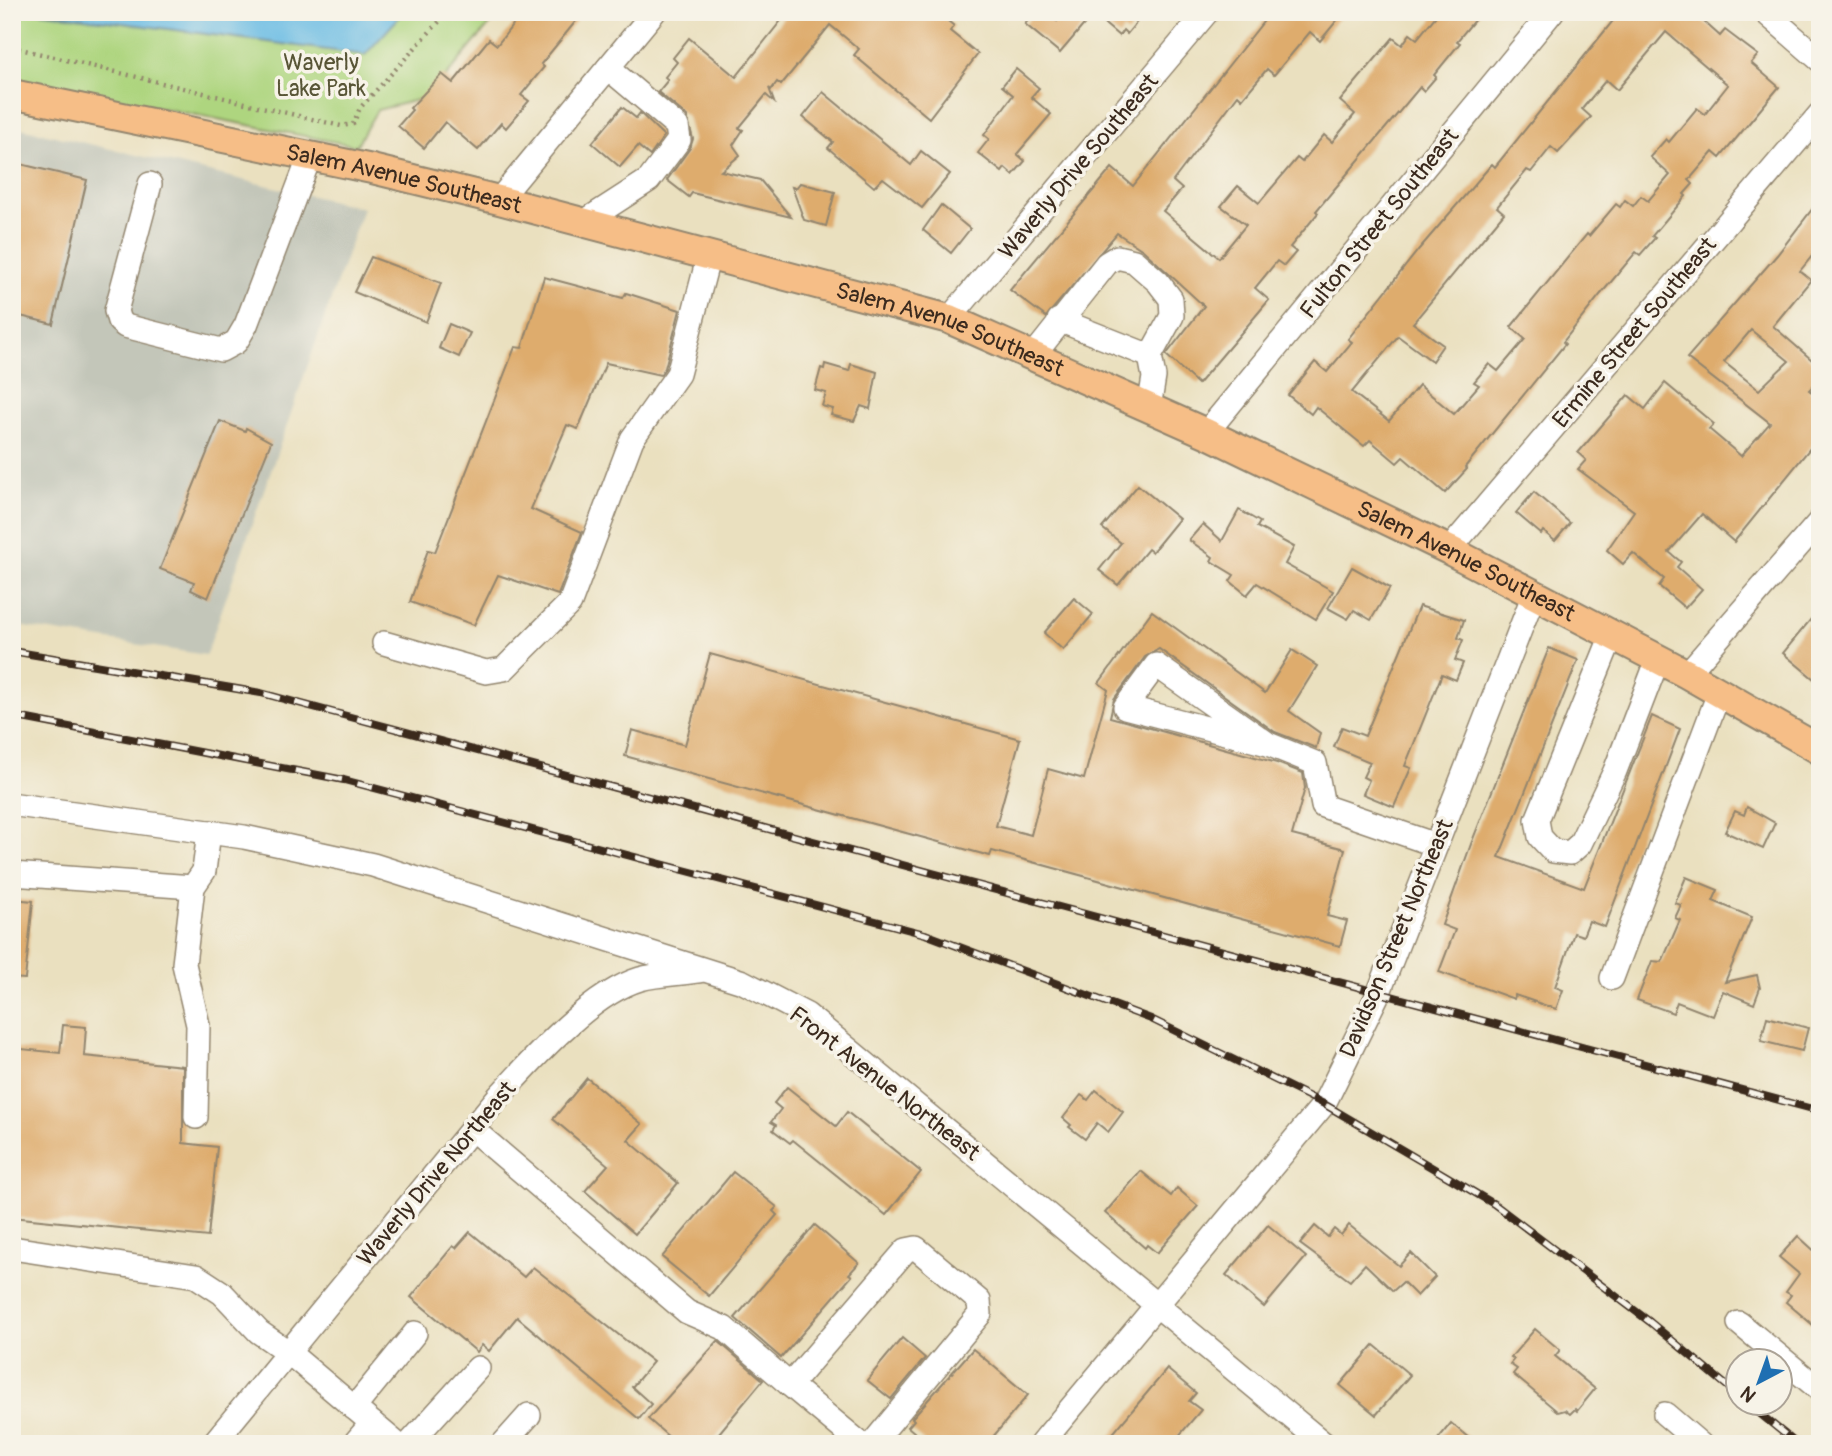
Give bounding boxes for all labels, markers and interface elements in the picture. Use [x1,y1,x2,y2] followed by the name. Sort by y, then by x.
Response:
[276,48,366,103] park label: Waverly Lake Park
[992,67,1165,265] street label: Waverly Drive Southeast
[1294,122,1466,324] street label: Fulton Street Southeast
[284,138,526,221] street label: Salem Avenue Southeast
[1546,230,1723,434] street label: Ermine Street Southeast
[833,276,1069,384] street label: Salem Avenue Southeast
[1352,494,1581,629] street label: Salem Avenue Southeast
[1333,814,1460,1062] street label: Davidson Street Northeast
[783,1000,986,1167] street label: Front Avenue Northeast
[351,1074,523,1272] street label: Waverly Drive Northeast
[1724,1348,1794,1418] north arrow
[1736,1381,1761,1407] text: N

